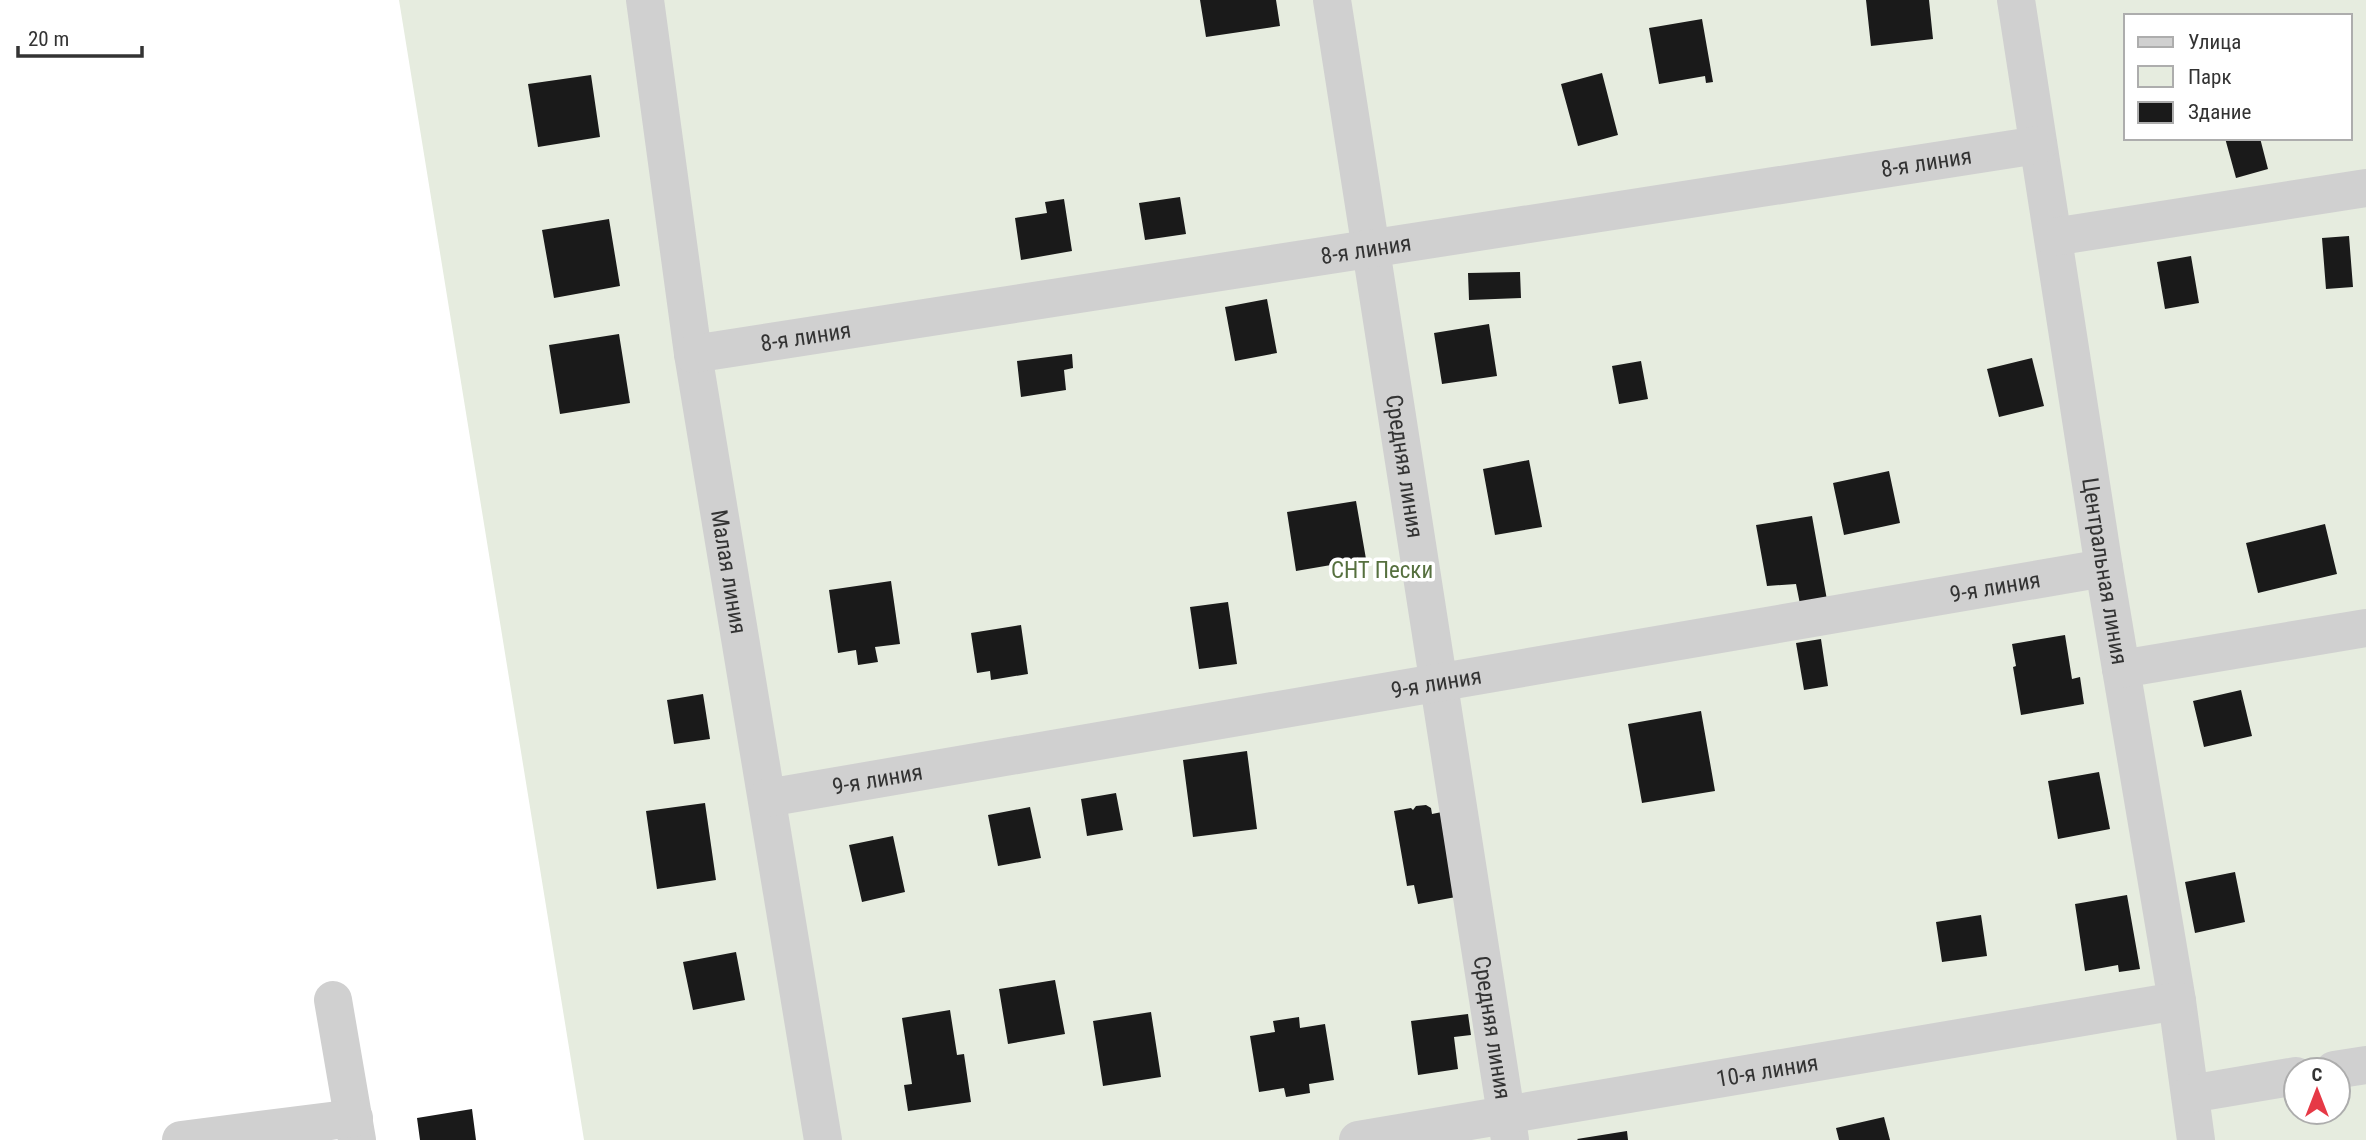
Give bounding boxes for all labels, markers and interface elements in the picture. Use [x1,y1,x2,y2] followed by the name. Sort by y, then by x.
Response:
[18,14,142,58] scale bar
[2124,14,2352,140] legend
[28,27,69,51] text: 20 m
[2188,30,2241,54] text: Улица
[2188,65,2232,89] text: Парк
[2188,100,2252,124] text: Здание
[1879,142,1973,183] street label: 8-я линия
[1319,229,1413,270] street label: 8-я линия
[758,316,853,357] street label: 8-я линия
[1380,393,1429,540] street label: Средняя линия
[2077,476,2134,667] street label: Центральная линия
[705,508,753,636] street label: Малая линия
[1331,557,1433,584] park label: СНТ Пески
[1948,566,2042,608] street label: 9-я линия
[1389,662,1484,704] street label: 9-я линия
[830,758,925,800] street label: 9-я линия
[1468,954,1517,1101] street label: Средняя линия
[1714,1049,1820,1092] street label: 10-я линия
[2282,1056,2352,1126] north arrow
[2312,1063,2323,1086] text: С

